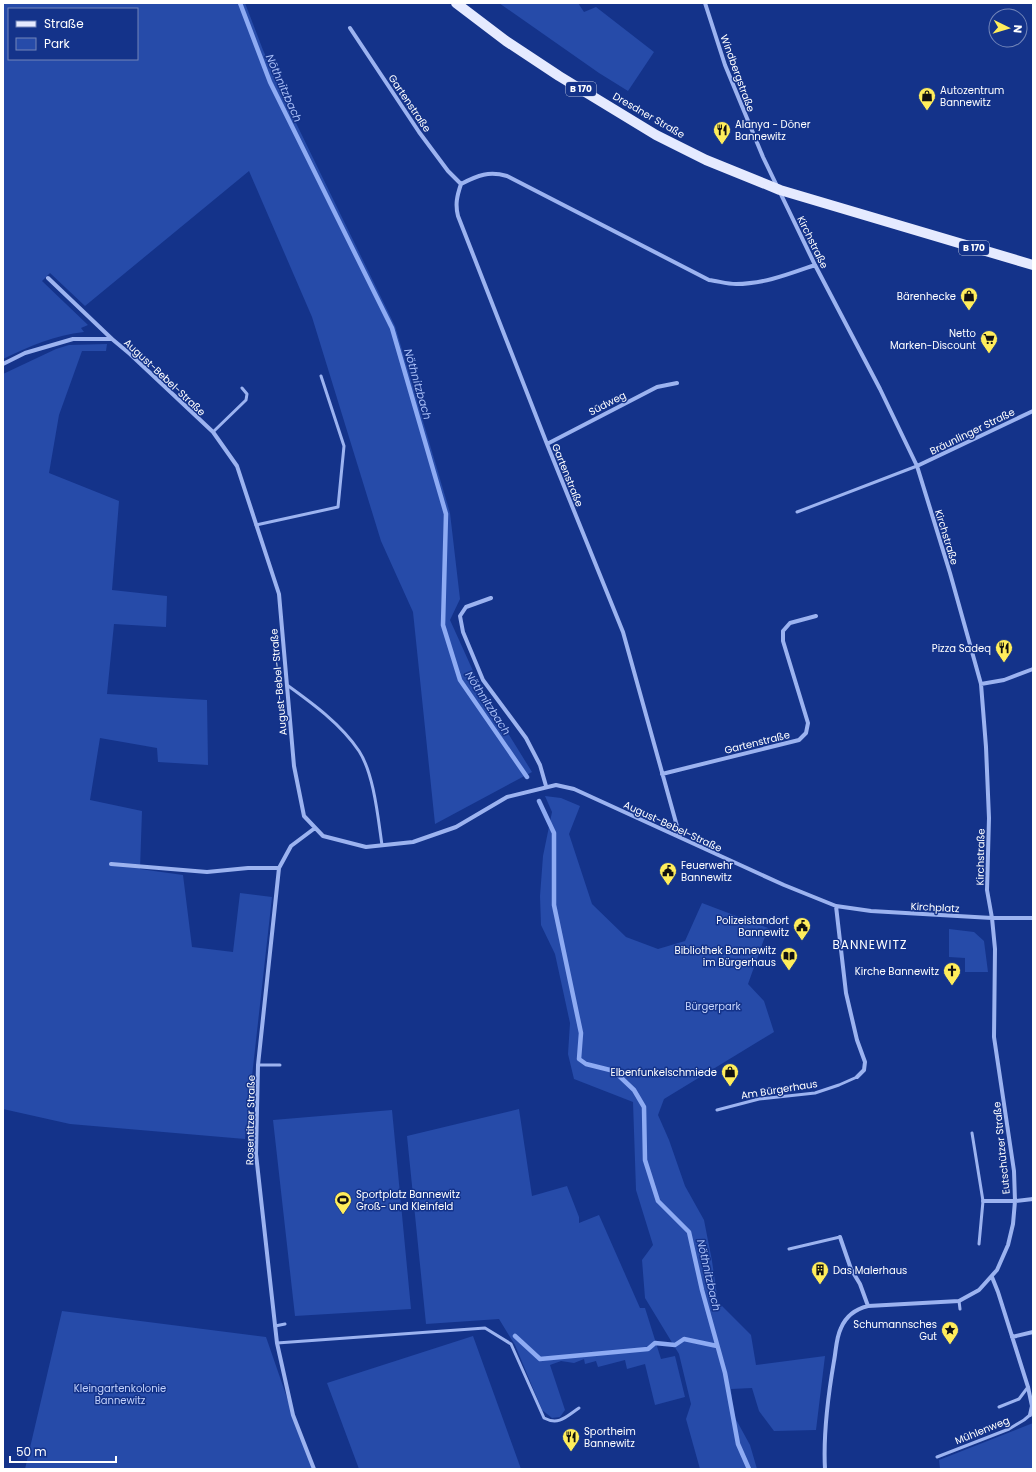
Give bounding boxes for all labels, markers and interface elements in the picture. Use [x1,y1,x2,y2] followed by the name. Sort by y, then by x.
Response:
[8,8,138,60] legend
[988,8,1028,48] north arrow
[44,15,84,32] text: Straße
[1010,24,1026,34] text: N
[717,32,758,114] street label: Windbergstraße
[44,35,71,52] text: Park
[262,51,306,125] water label: Nöthnitzbach
[385,71,435,135] street label: Gartenstraße
[566,82,596,96] road number: B 170
[940,83,1004,110] place label: Autozentrum Bannewitz
[917,86,937,111] shop icon: Autozentrum Bannewitz
[610,89,688,142] street label: Dresdner Straße
[735,117,811,144] place label: Alanya - Döner Bannewitz
[712,120,732,145] restaurant icon: Alanya - Döner Bannewitz
[793,213,832,271] street label: Kirchstraße
[959,241,989,255] road number: B 170
[959,286,979,311] shop icon: Bärenhecke
[897,289,956,304] place label: Bärenhecke
[890,326,976,353] place label: Netto Marken-Discount
[979,329,999,354] supermarket icon: Netto Marken-Discount
[120,335,209,419] street label: August-Bebel-Straße
[400,347,436,421] water label: Nöthnitzbach
[586,388,629,419] street label: Südweg
[927,404,1017,459] street label: Bräunlinger Straße
[548,441,587,509] street label: Gartenstraße
[931,508,962,567] street label: Kirchstraße
[266,628,291,736] street label: August-Bebel-Straße
[994,638,1014,663] restaurant icon: Pizza Sadeq
[932,641,991,656] place label: Pizza Sadeq
[461,668,515,738] water label: Nöthnitzbach
[723,727,791,758] street label: Gartenstraße
[621,797,724,856] street label: August-Bebel-Straße
[973,828,988,886] street label: Kirchstraße
[681,858,733,885] place label: Feuerwehr Bannewitz
[658,861,678,886] public building icon: Feuerwehr Bannewitz
[910,899,960,916] street label: Kirchplatz
[716,913,789,940] place label: Polizeistandort Bannewitz
[792,916,812,941] public building icon: Polizeistandort Bannewitz
[832,936,908,953] district label: BANNEWITZ
[675,943,776,970] place label: Bibliothek Bannewitz im Bürgerhaus
[779,946,799,971] library icon: Bibliothek Bannewitz im Bürgerhaus
[942,961,962,986] church icon: Kirche Bannewitz
[855,964,939,979] place label: Kirche Bannewitz
[685,999,742,1014] park label: Bürgerpark
[720,1062,740,1087] shop icon: Elbenfunkelschmiede
[611,1065,717,1080] place label: Elbenfunkelschmiede
[242,1075,259,1165] street label: Rosentitzer Straße
[740,1076,819,1103] street label: Am Bürgerhaus
[989,1101,1014,1195] street label: Eutschützer Straße
[356,1187,460,1214] place label: Sportplatz Bannewitz Groß- und Kleinfeld
[333,1190,353,1215] sports icon: Sportplatz Bannewitz Groß- und Kleinfeld
[693,1238,725,1312] water label: Nöthnitzbach
[810,1260,830,1285] building icon: Das Malerhaus
[833,1263,907,1278] place label: Das Malerhaus
[853,1317,937,1344] place label: Schumannsches Gut
[940,1320,960,1345] place icon: Schumannsches Gut
[74,1381,166,1408] park label: Kleingartenkolonie Bannewitz
[953,1413,1012,1448] street label: Mühlenweg
[584,1424,636,1451] place label: Sportheim Bannewitz
[561,1427,581,1452] restaurant icon: Sportheim Bannewitz
[10,1438,116,1464] scale bar
[16,1443,47,1460] text: 50 m

